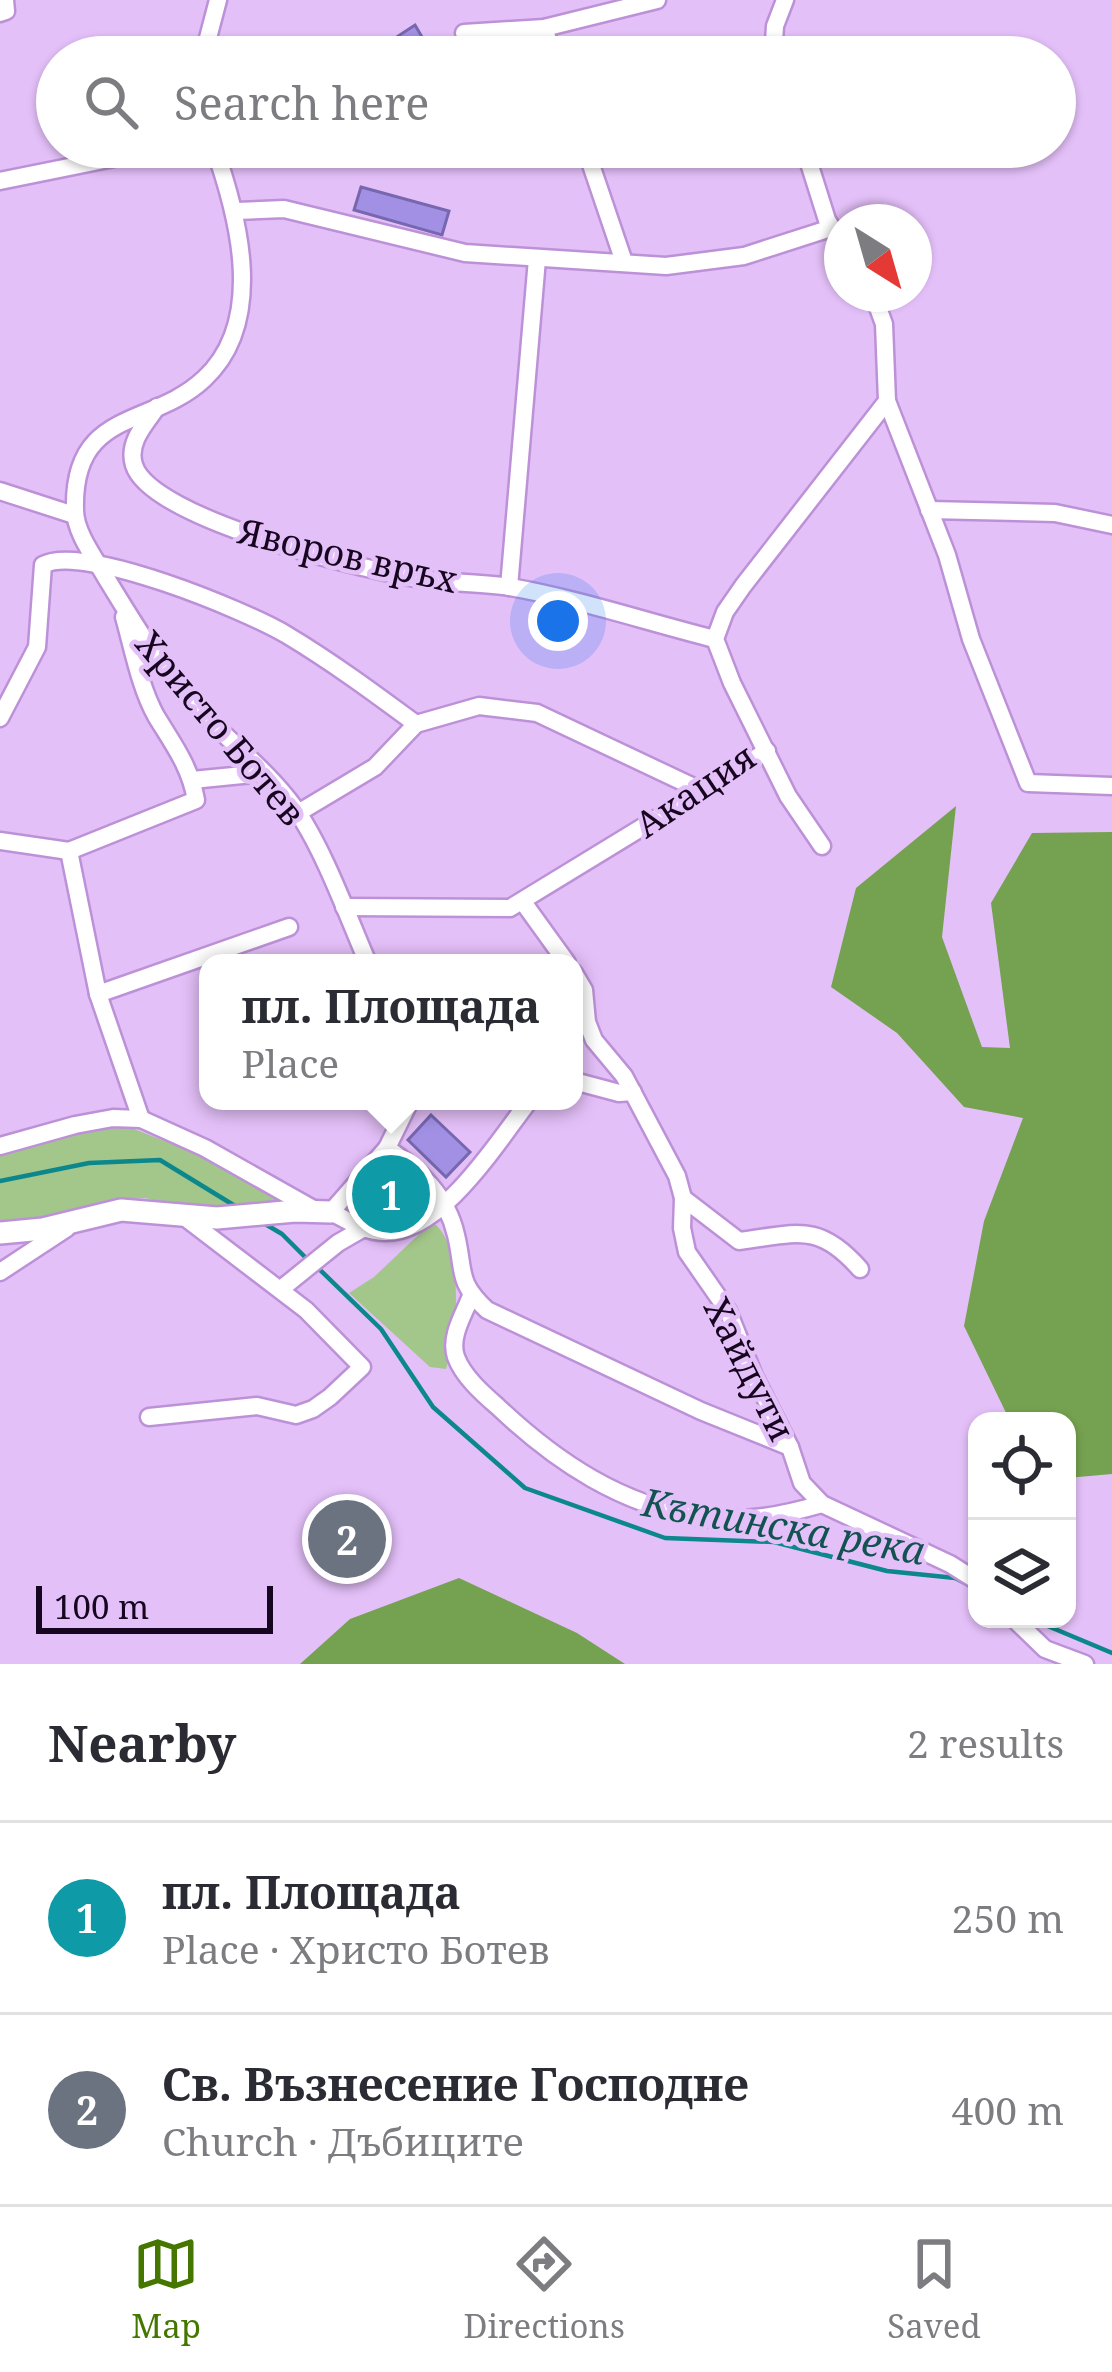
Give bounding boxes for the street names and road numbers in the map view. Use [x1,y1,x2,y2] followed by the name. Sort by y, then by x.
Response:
[233,506,462,604] street label: Яворов връх
[125,620,317,836] street label: Христо Ботев
[625,732,765,848] street label: Акация
[693,1289,807,1449] street label: Хайдути

